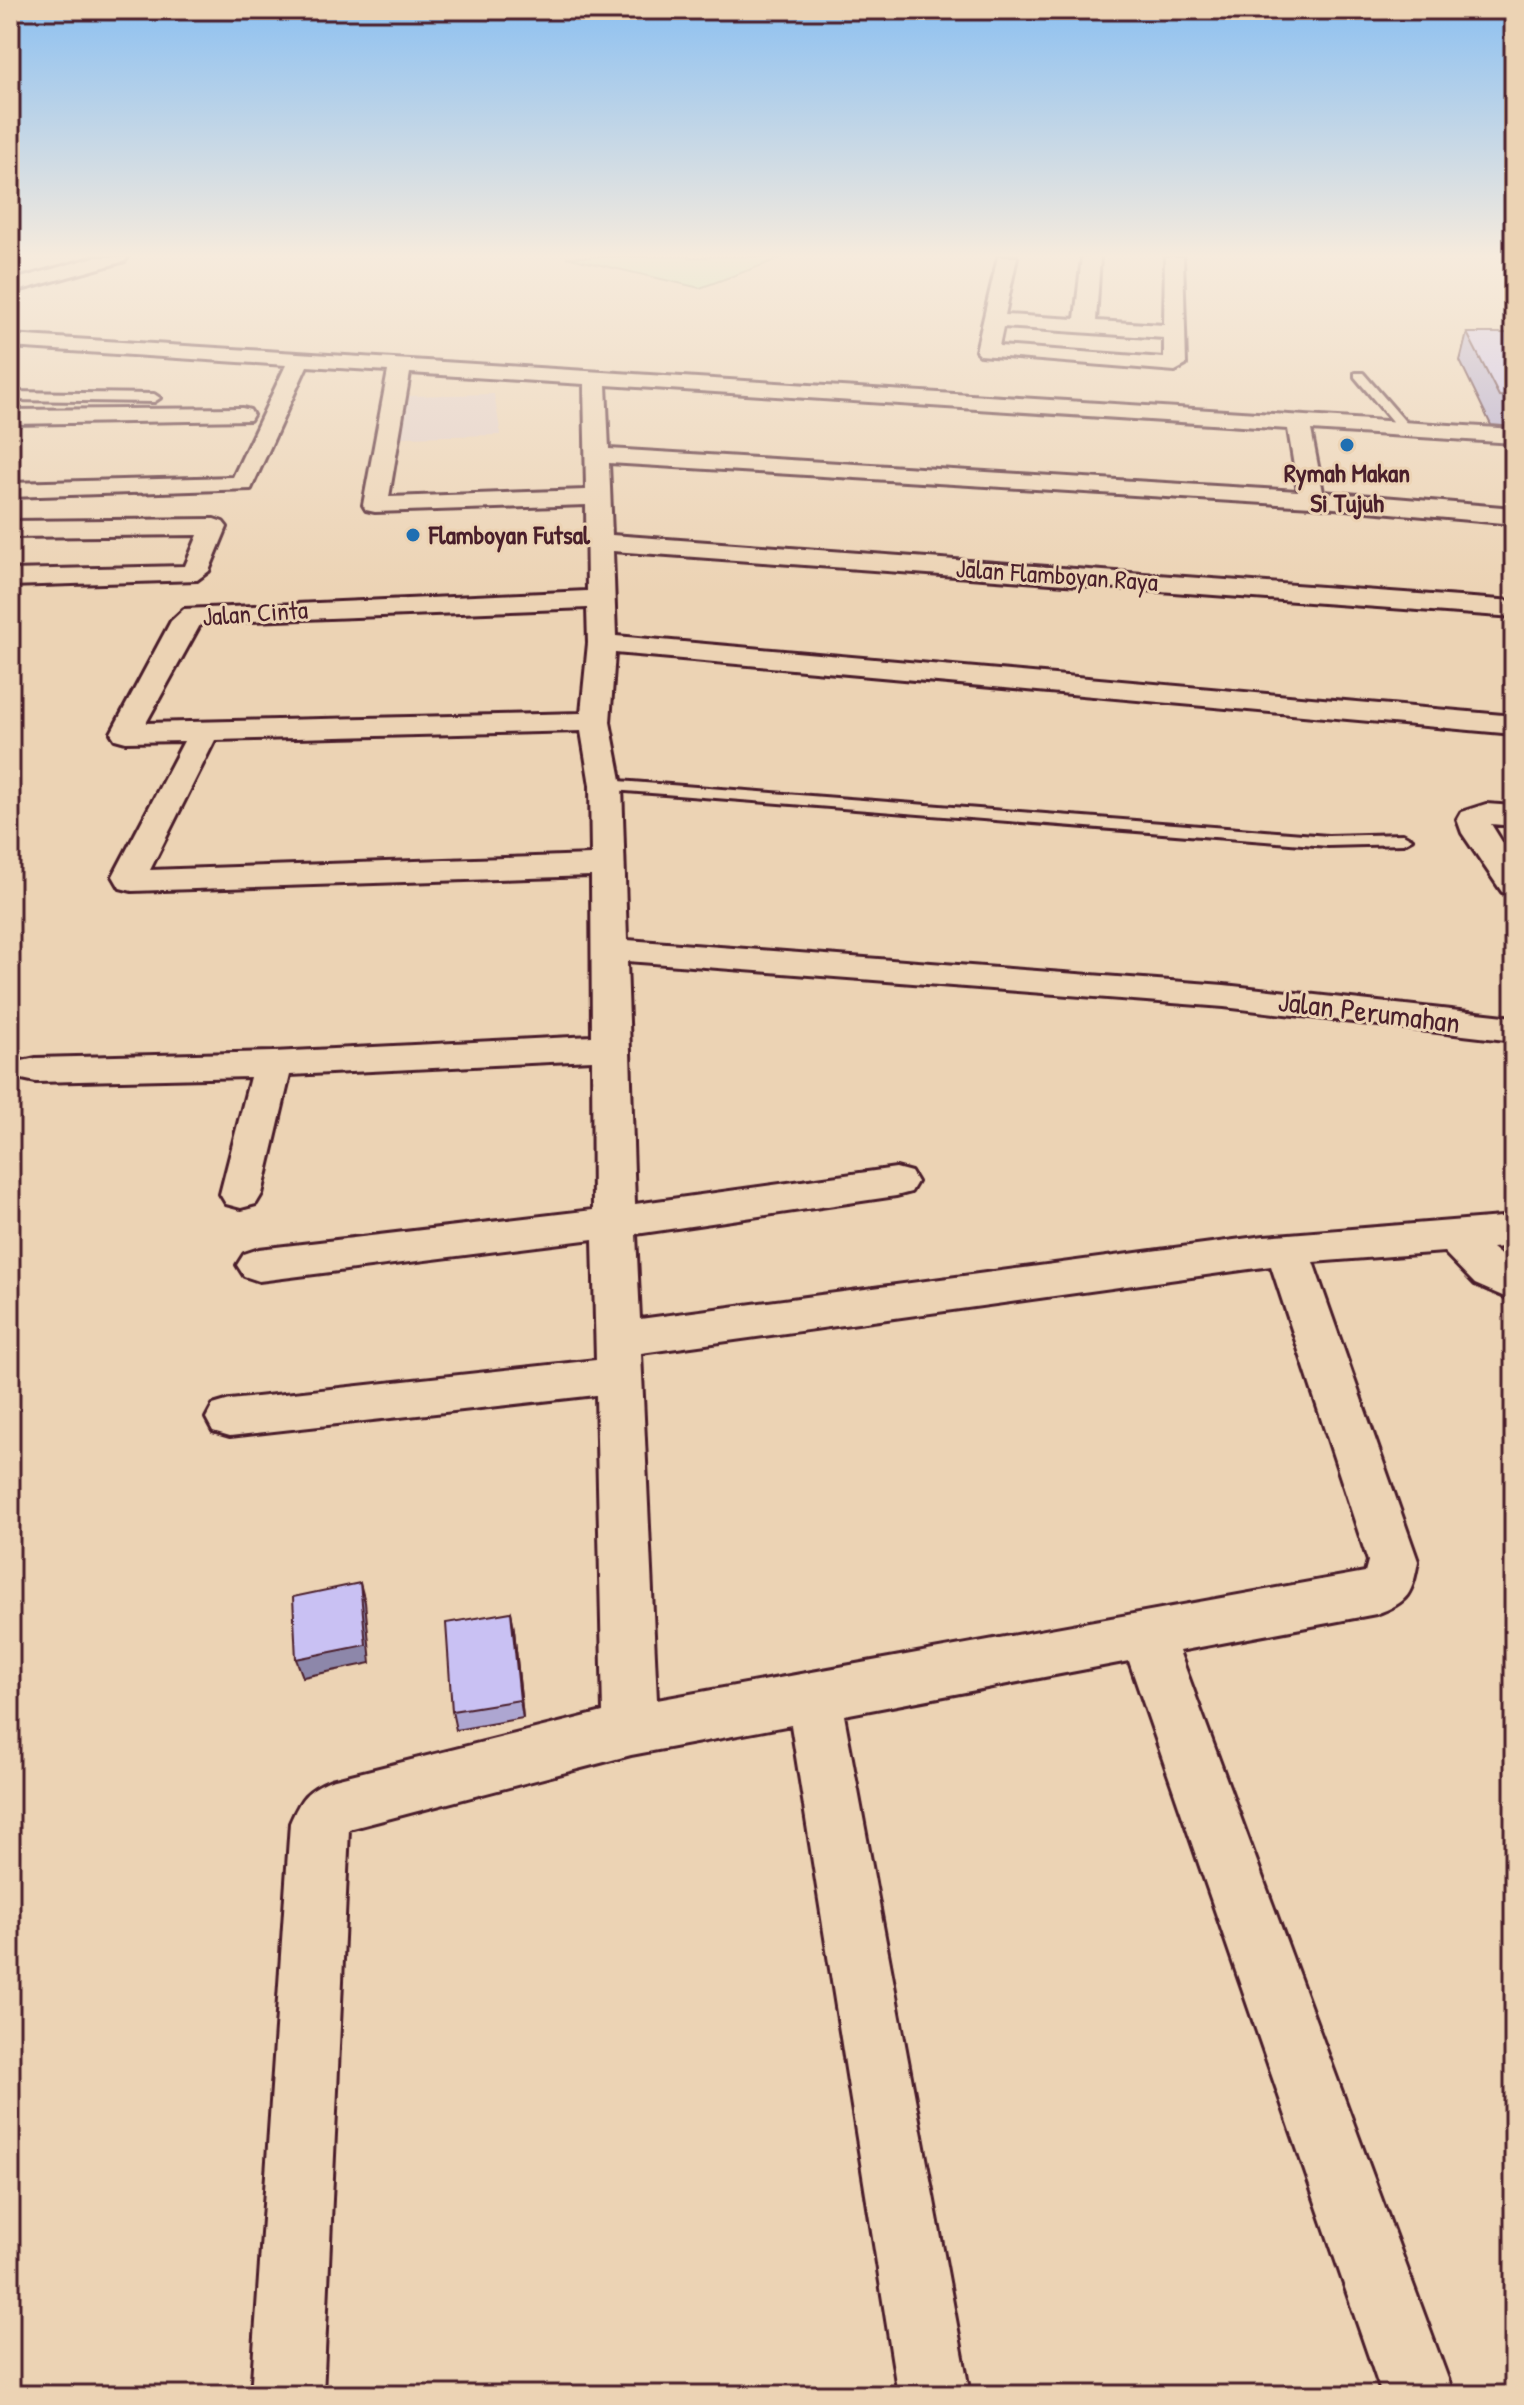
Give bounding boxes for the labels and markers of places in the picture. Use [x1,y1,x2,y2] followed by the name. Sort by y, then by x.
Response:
[1338,436,1356,454] marker: Rymah Makan Si Tujuh
[1284,455,1410,520] place label: Rymah Makan Si Tujuh
[428,517,591,553] place label: Flamboyan Futsal
[404,526,422,544] marker: Flamboyan Futsal

